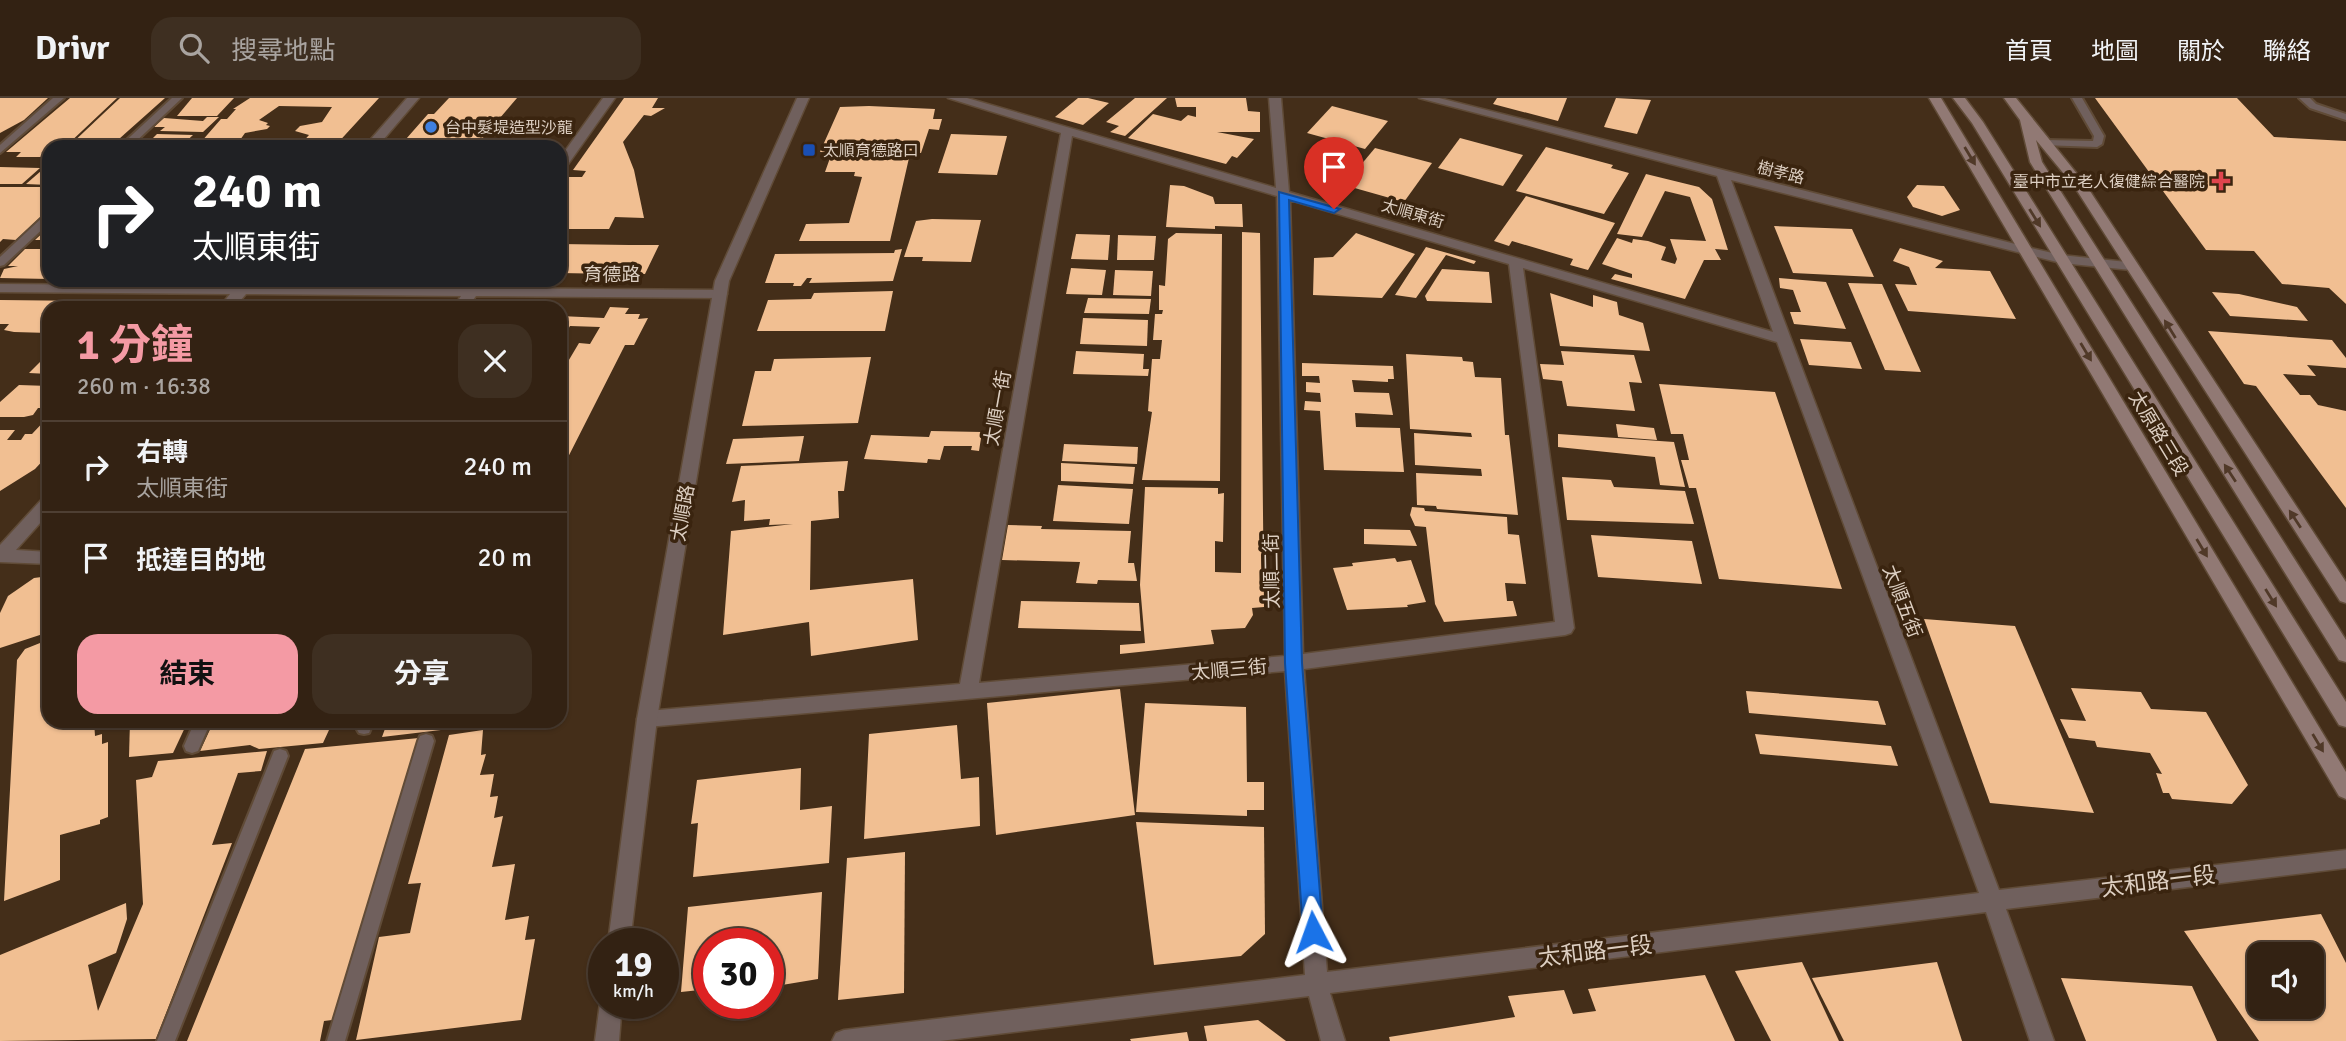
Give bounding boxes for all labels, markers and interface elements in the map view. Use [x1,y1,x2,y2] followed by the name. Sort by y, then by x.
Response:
[151,17,641,80] search box
[35,28,109,69] text: Drivr
[175,29,213,67] icon: search
[231,35,335,67] text: 搜尋地點
[2005,36,2053,66] text: 首頁
[2091,36,2139,66] text: 地圖
[2177,36,2225,66] text: 關於
[2263,36,2311,66] text: 聯絡
[445,118,573,138] place label: 台中髮堤造型沙龍
[423,119,439,135] marker: 台中髮堤造型沙龍
[1304,137,1364,209] pin
[823,141,919,161] place label: 太順育德路口
[801,142,817,158] marker: 太順育德路口
[1964,147,1976,166] one-way arrow
[1315,148,1353,186] icon: arrive
[1755,157,1806,188] street label: 樹孝路
[192,161,322,221] text: 240 m
[77,168,168,259] icon: right
[2211,171,2231,191] marker: 臺中市立老人復健綜合醫院
[2013,172,2205,192] place label: 臺中市立老人復健綜合醫院
[1379,196,1446,232] street label: 太順東街
[2029,208,2041,227] one-way arrow
[192,228,320,267] text: 太順東街
[583,263,641,287] street label: 育德路
[2164,319,2177,338] one-way arrow
[77,320,193,371] text: 1 分鐘
[458,324,532,398] button: close
[2080,343,2092,362] one-way arrow
[980,369,1016,448] street label: 太順一街
[77,372,211,401] text: 260 m · 16:38
[2123,387,2193,480] street label: 太原路三段
[136,437,188,469] text: 右轉
[77,448,115,486] icon: right
[463,451,532,483] text: 240 m
[2223,464,2237,482] one-way arrow
[136,474,228,503] text: 太順東街
[666,483,700,543] street label: 太順路
[2288,510,2302,528] one-way arrow
[1259,533,1285,609] street label: 太順二街
[2196,538,2208,557] one-way arrow
[77,539,115,577] icon: arrive
[477,542,532,574] text: 20 m
[136,545,266,577] text: 抵達目的地
[1877,562,1927,641] street label: 太順五街
[2265,589,2278,608] one-way arrow
[77,634,298,714] button: 結束
[312,634,532,714] button: 分享
[1190,655,1268,685] street label: 太順三街
[2312,734,2324,753] one-way arrow
[2099,860,2217,903] street label: 太和路一段
[1276,895,1350,969] position arrow
[693,928,784,1019] speed limit sign: 30
[1536,930,1654,973] street label: 太和路一段
[2247,942,2324,1019] map controls
[2247,942,2324,1019] button: sound
[615,943,652,986] text: 19
[613,980,654,1002] text: km/h

